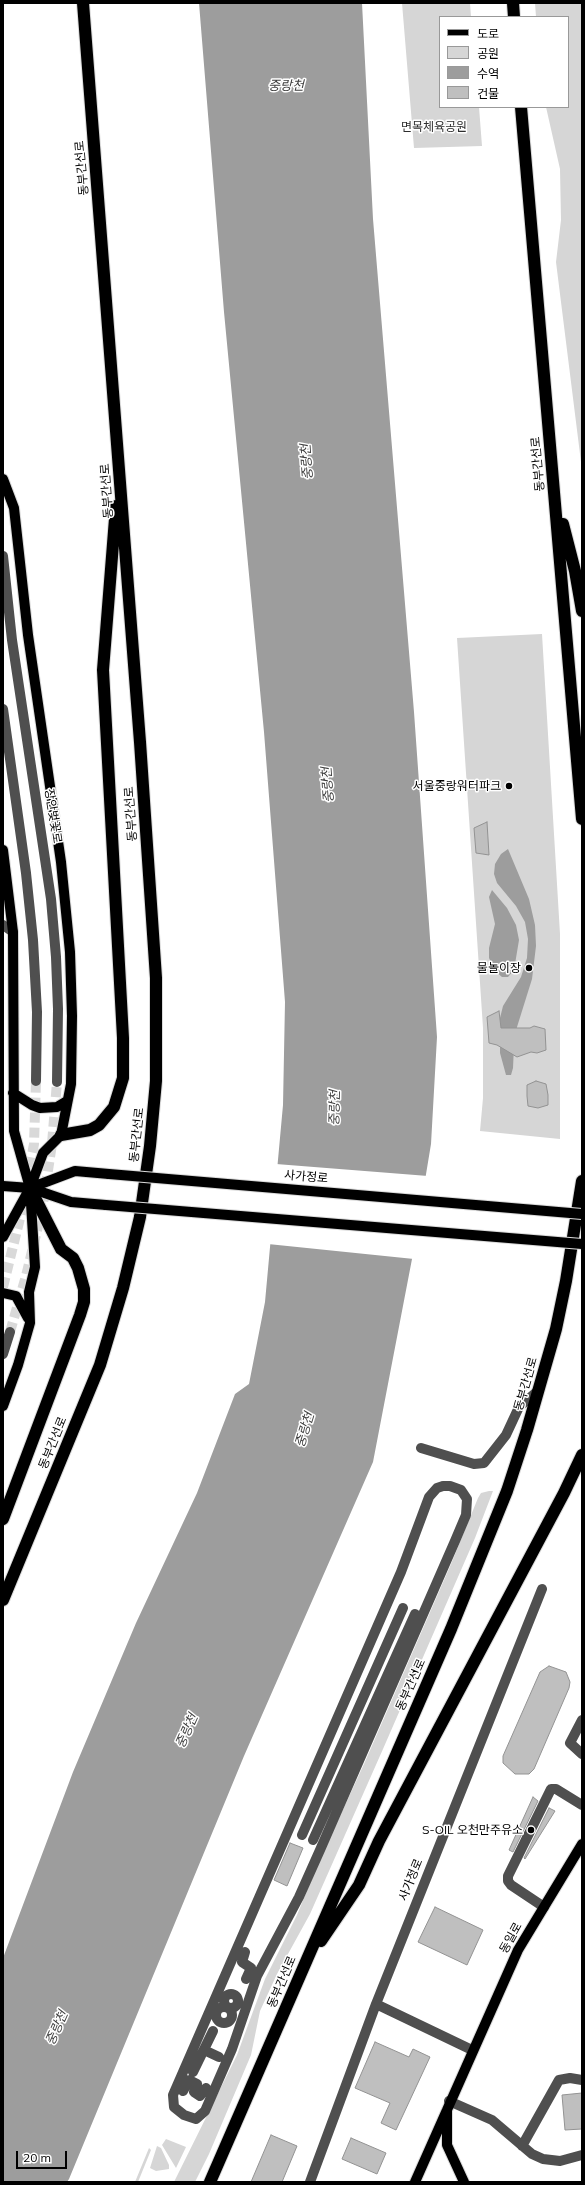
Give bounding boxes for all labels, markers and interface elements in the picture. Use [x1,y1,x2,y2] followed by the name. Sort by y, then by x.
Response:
[439,16,569,108] legend
[477,26,499,41] text: 도로
[477,46,499,61] text: 공원
[477,66,499,81] text: 수역
[268,78,304,94] water label: 중랑천
[477,86,499,101] text: 건물
[401,120,467,134] park label: 면목체육공원
[72,140,92,196] street label: 동부간선로
[528,436,548,492] street label: 동부간선로
[298,444,316,480] water label: 중랑천
[98,463,116,519] street label: 동부간선로
[319,767,337,803] water label: 중랑천
[413,779,501,793] place label: 서울중랑워터파크
[504,781,514,791] marker: 서울중랑워터파크
[122,786,140,842] street label: 동부간선로
[42,788,64,844] street label: 장안벚꽃로
[477,961,521,975] place label: 물놀이장
[524,963,534,973] marker: 물놀이장
[327,1090,343,1126] water label: 중랑천
[127,1107,147,1163] street label: 동부간선로
[283,1168,329,1186] street label: 사가정로
[511,1355,541,1413] street label: 동부간선로
[292,1411,318,1449] water label: 중랑천
[36,1415,70,1471] street label: 동부간선로
[393,1657,429,1713] street label: 동부간선로
[173,1711,201,1751] water label: 중랑천
[422,1823,523,1837] place label: S-OIL 오천만주유소
[526,1825,536,1835] marker: S-OIL 오천만주유소
[396,1857,426,1903] street label: 사가정로
[497,1920,525,1956] street label: 동일로
[265,1954,299,2010] street label: 동부간선로
[43,2008,71,2048] water label: 중랑천
[18,2143,69,2169] scale bar
[23,2150,51,2165] text: 20 m

